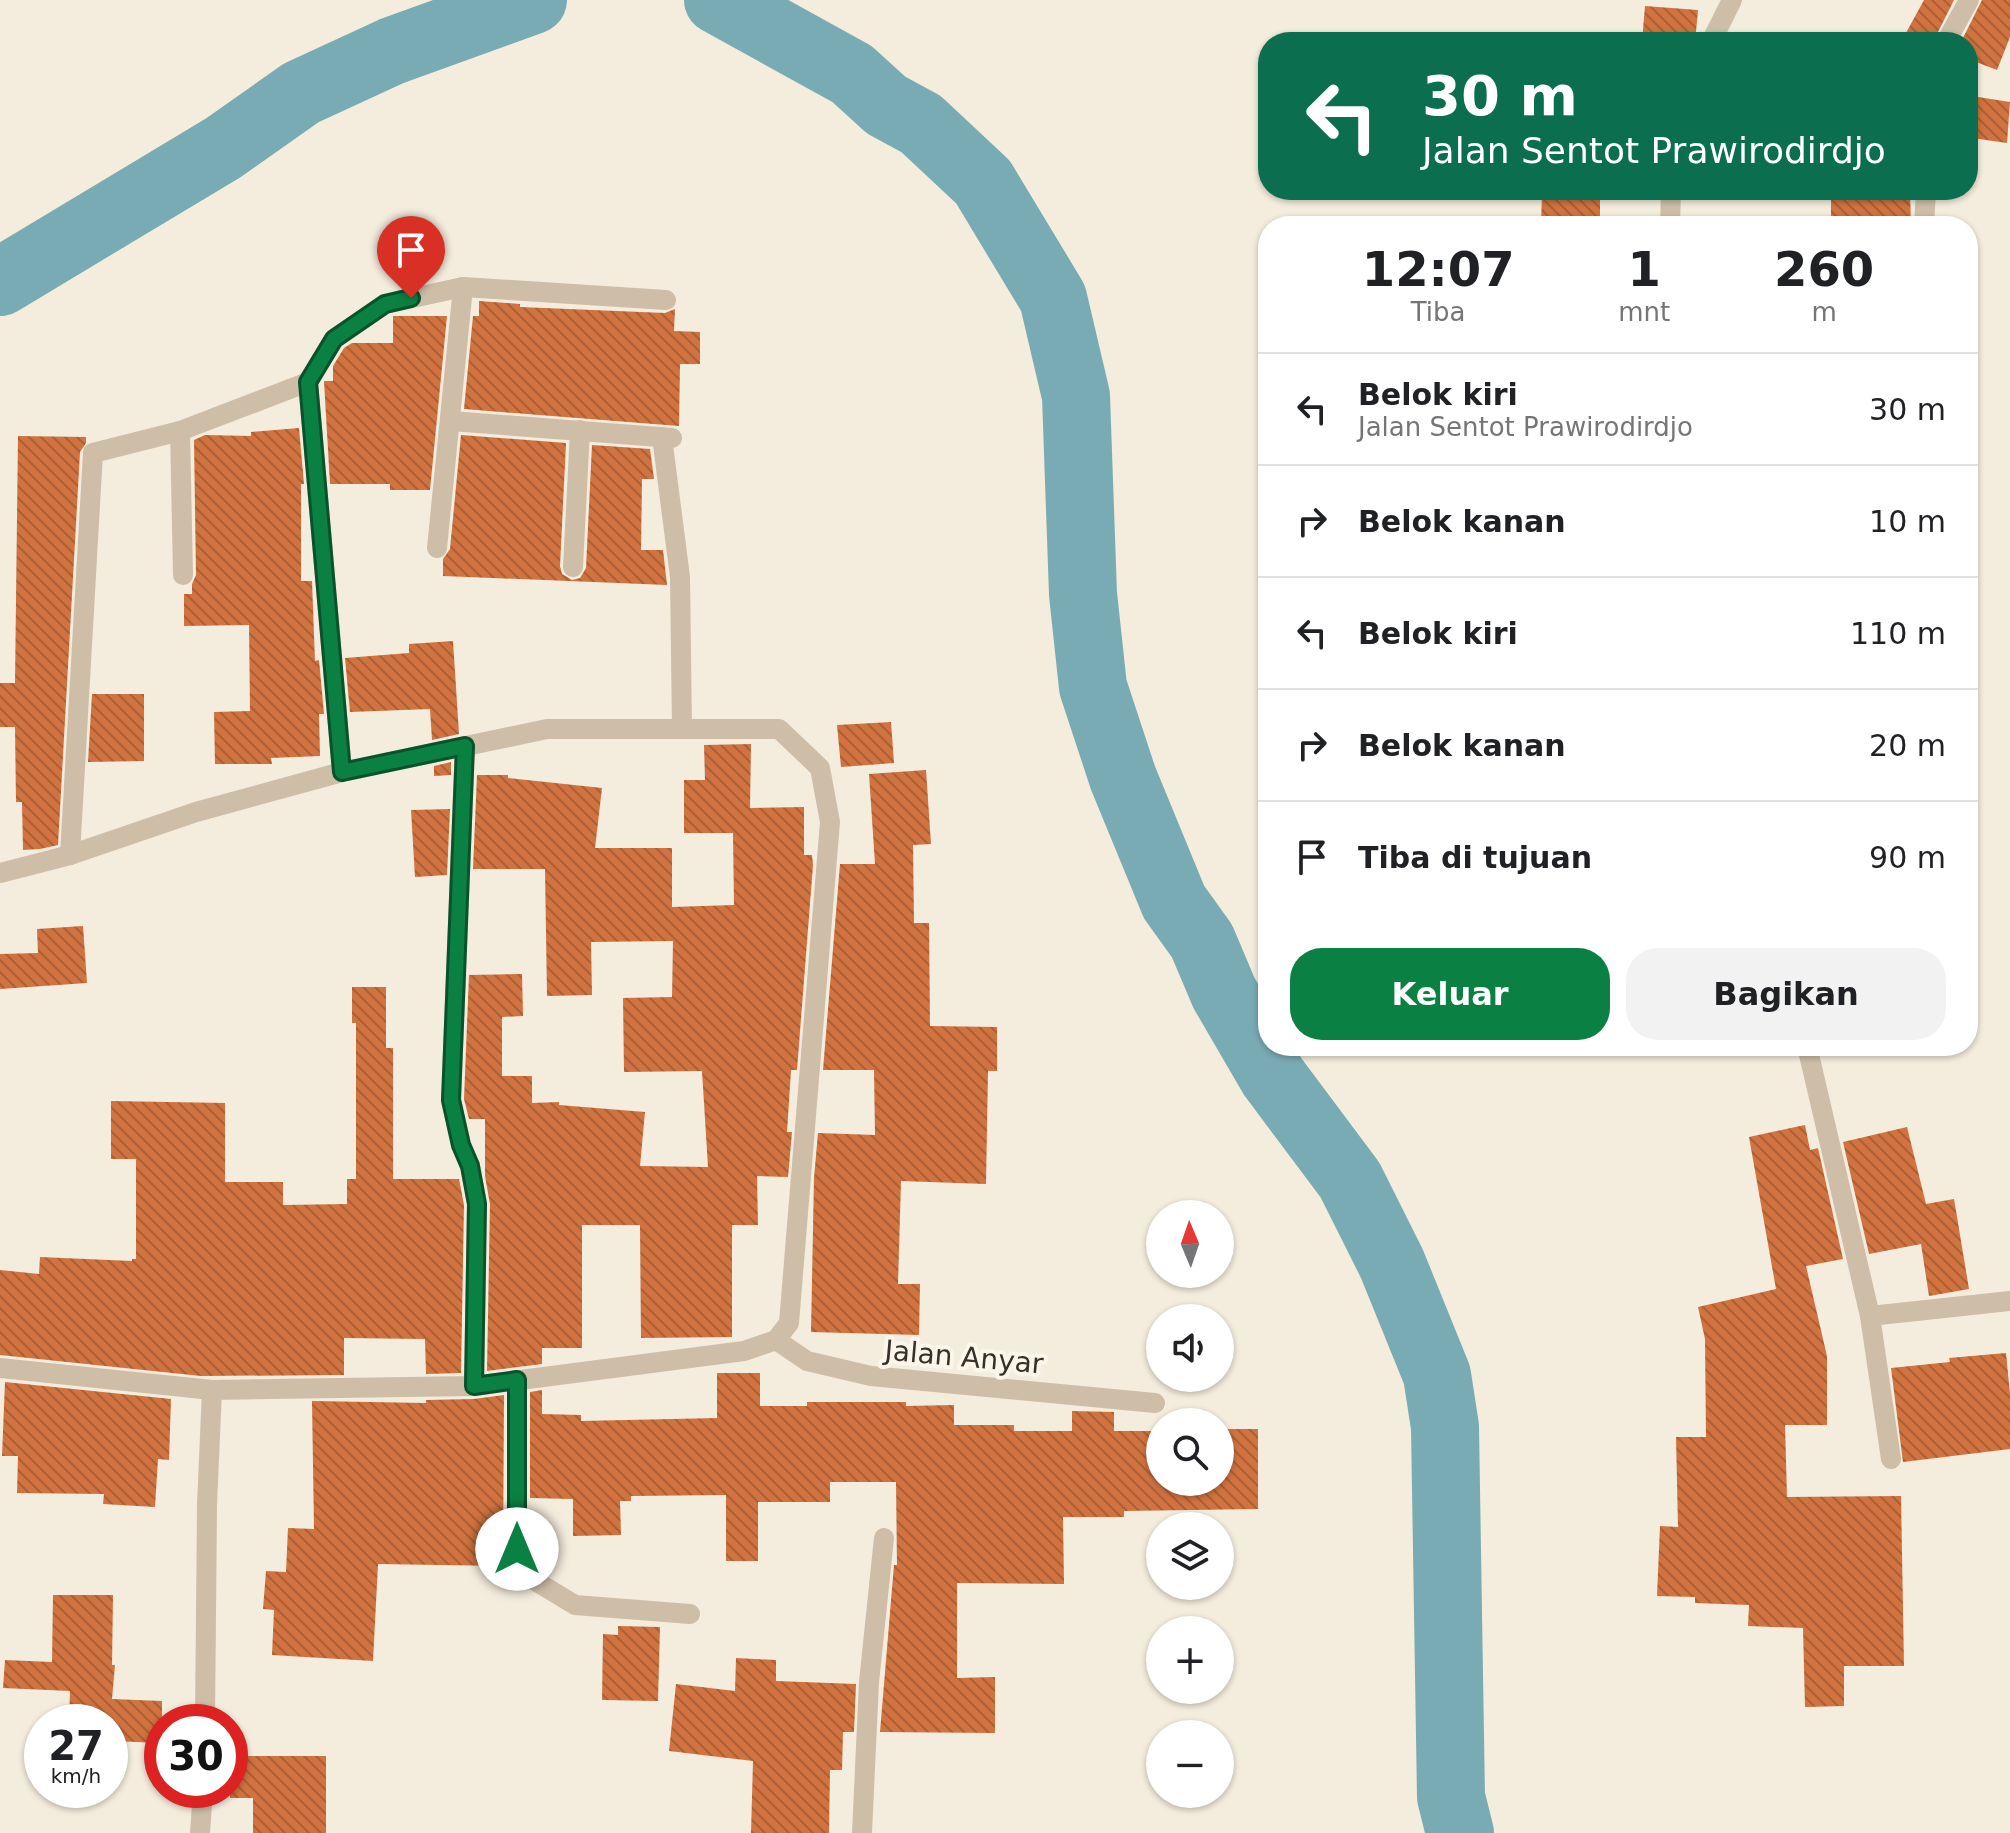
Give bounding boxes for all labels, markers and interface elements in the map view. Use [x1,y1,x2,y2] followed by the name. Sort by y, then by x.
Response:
[1422,63,1578,128] text: 30 m
[1290,64,1394,168] icon: left
[1422,130,1886,171] text: Jalan Sentot Prawirodirdjo
[377,216,445,298] pin
[389,228,433,272] icon: arrive
[1362,241,1515,297] text: 12:07
[1628,241,1661,297] text: 1
[1774,241,1874,297] text: 260
[1411,297,1466,327] text: Tiba
[1618,297,1670,327] text: mnt
[1811,297,1837,327] text: m
[1358,377,1518,412] text: Belok kiri
[1290,387,1334,431] icon: left
[1869,392,1946,427] text: 30 m
[1358,412,1693,442] text: Jalan Sentot Prawirodirdjo
[1290,499,1334,543] icon: right
[1358,504,1566,539] text: Belok kanan
[1869,504,1946,539] text: 10 m
[1290,611,1334,655] icon: left
[1358,616,1518,651] text: Belok kiri
[1850,616,1946,651] text: 110 m
[1290,723,1334,767] icon: right
[1358,728,1566,763] text: Belok kanan
[1869,728,1946,763] text: 20 m
[1290,835,1334,879] icon: arrive
[1358,840,1592,875] text: Tiba di tujuan
[1869,840,1946,875] text: 90 m
[1290,948,1610,1040] button: Keluar
[1626,948,1946,1040] button: Bagikan
[1146,1200,1234,1288] north arrow
[1146,1200,1234,1808] map controls
[1146,1304,1234,1392] button: sound
[881,1333,1045,1380] street label: Jalan Anyar
[1146,1408,1234,1496] button: search
[475,1507,559,1591] position arrow
[1146,1512,1234,1600] button: layers
[1146,1616,1234,1704] button: +
[144,1704,248,1808] speed limit sign: 30
[1146,1720,1234,1808] button: −
[48,1723,104,1769] text: 27
[51,1764,101,1788] text: km/h

